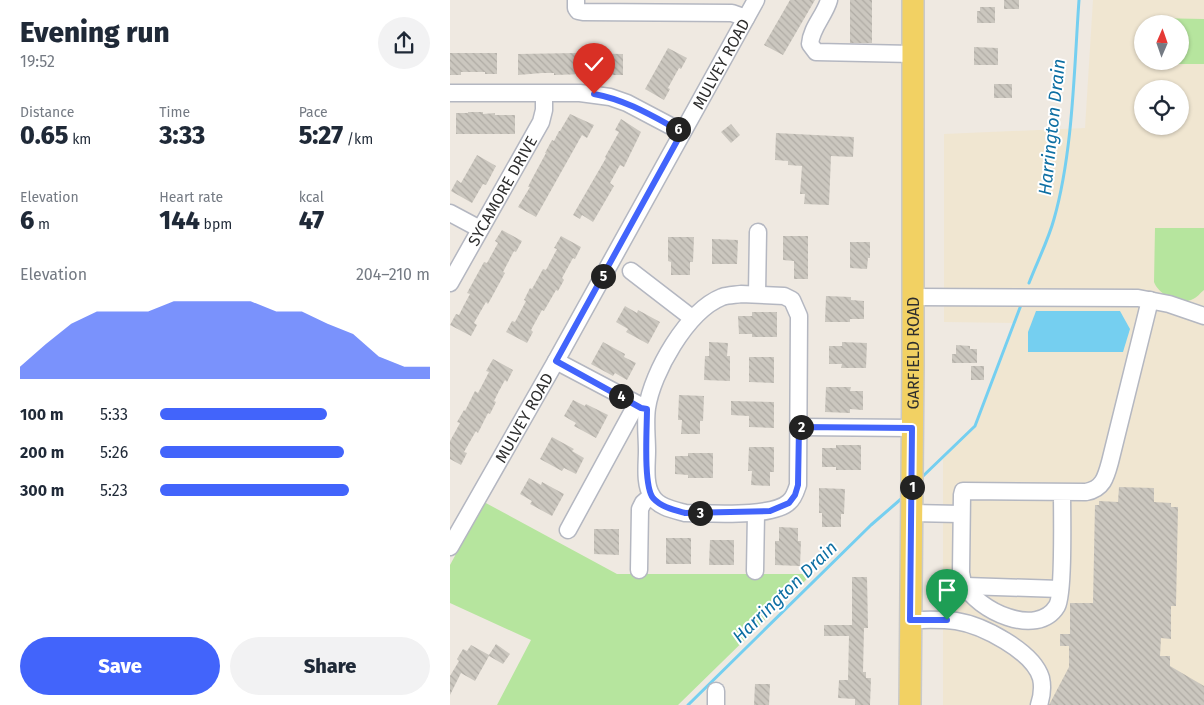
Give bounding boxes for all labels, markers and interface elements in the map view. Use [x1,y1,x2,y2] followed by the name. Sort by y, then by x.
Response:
[689,15,754,112] street label: MULVEY ROAD
[1134,15,1189,70] north arrow
[1134,15,1189,135] map controls
[20,16,170,49] text: Evening run
[378,17,430,69] button: share
[573,43,615,94] pin
[580,50,608,78] icon: check
[20,52,55,71] text: 19:52
[1034,58,1070,196] water label: Harrington Drain
[1134,80,1189,135] button: locate
[20,104,74,121] text: Distance
[159,104,190,121] text: Time
[299,104,328,121] text: Pace
[666,116,690,142] pin: 6
[20,121,68,151] text: 0.65
[159,121,205,151] text: 3:33
[299,121,343,151] text: 5:27
[675,121,682,138] text: 6
[68,131,91,148] text: km
[343,131,373,148] text: /km
[464,133,541,249] street label: SYCAMORE DRIVE
[20,189,79,206] text: Elevation
[159,189,223,206] text: Heart rate
[299,189,324,206] text: kcal
[20,206,34,236] text: 6
[159,206,200,236] text: 144
[299,206,324,236] text: 47
[34,216,50,233] text: m
[200,216,232,233] text: bpm
[590,264,616,288] pin: 5
[20,265,87,284] text: Elevation
[356,265,430,284] text: 204–210 m
[600,268,607,285] text: 5
[904,297,923,409] street label: GARFIELD ROAD
[491,370,557,466] street label: MULVEY ROAD
[608,384,634,408] pin: 4
[618,388,625,405] text: 4
[20,405,63,424] text: 100 m
[100,405,128,424] text: 5:33
[788,414,814,440] pin: 2
[798,419,805,436] text: 2
[20,443,64,462] text: 200 m
[100,443,128,462] text: 5:26
[900,474,924,500] pin: 1
[909,479,916,496] text: 1
[20,481,64,500] text: 300 m
[100,481,128,500] text: 5:23
[688,500,712,526] pin: 3
[697,505,704,522] text: 3
[728,536,842,648] water label: Harrington Drain
[926,569,968,620] pin
[933,576,961,604] icon: arrive
[20,637,220,695] button: Save
[230,637,430,695] button: Share

